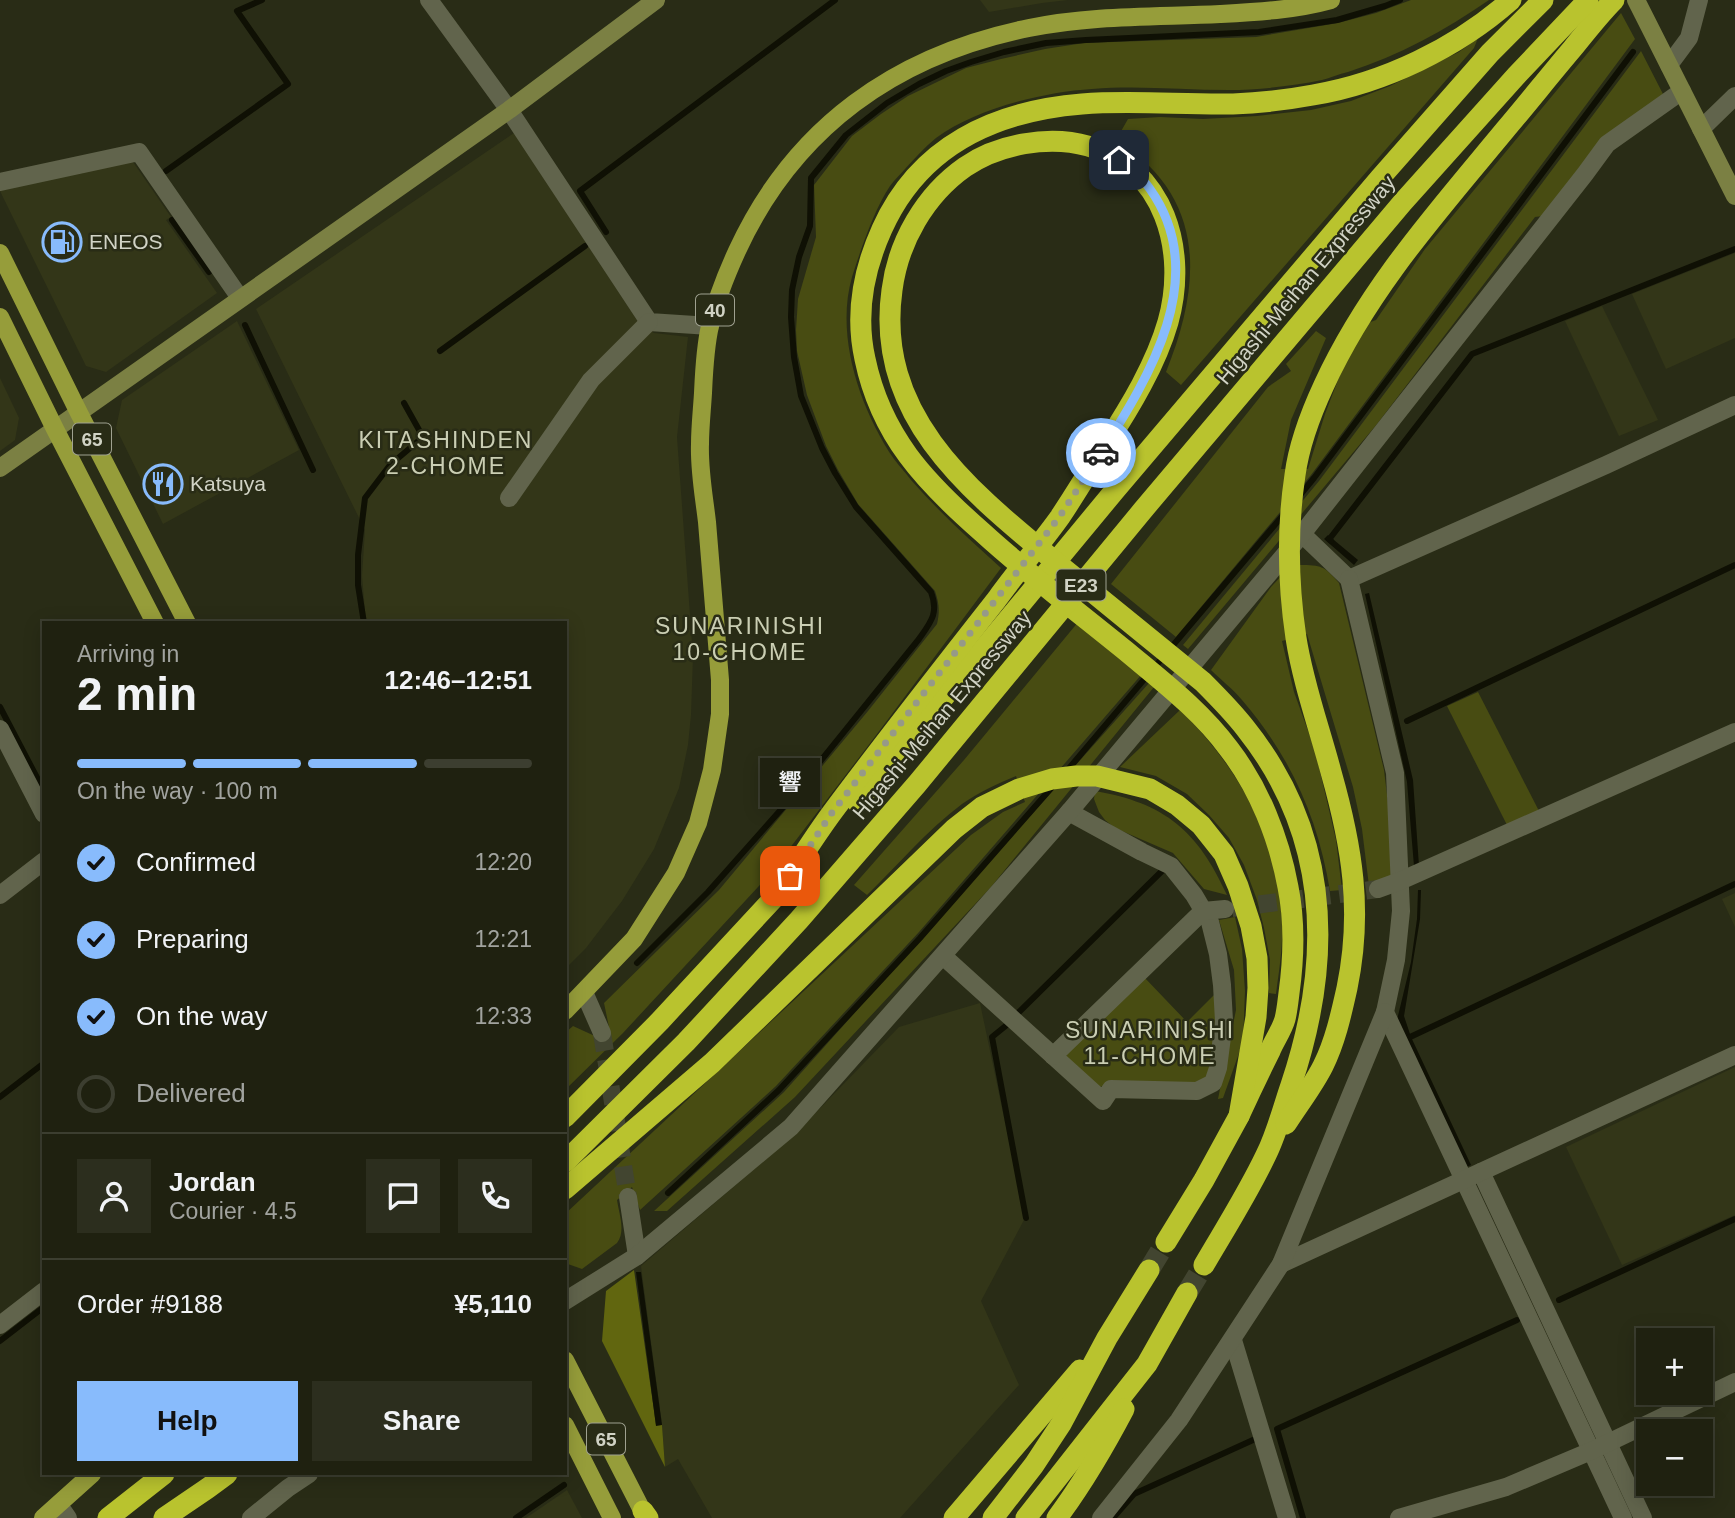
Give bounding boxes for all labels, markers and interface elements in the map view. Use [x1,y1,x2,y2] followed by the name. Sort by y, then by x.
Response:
[1089,130,1149,190] pin
[1100,141,1138,179] icon: home
[1212,170,1400,389] street label: Higashi-Meihan Expressway
[41,221,83,263] fuel station icon: ENEOS
[89,230,163,253] place label: ENEOS
[696,294,734,326] road number: 40
[1066,418,1136,488] courier
[73,424,111,454] road number: 65
[359,427,533,479] district label: KITASHINDEN 2-CHOME
[1082,434,1120,472] icon: car
[142,463,184,505] restaurant icon: Katsuya
[190,472,266,495] place label: Katsuya
[1056,570,1106,600] road number: E23
[848,605,1036,824] street label: Higashi-Meihan Expressway
[655,613,825,665] district label: SUNARINISHI 10-CHOME
[77,641,179,667] text: Arriving in
[385,665,532,695] text: 12:46–12:51
[77,668,197,720] text: 2 min
[760,757,820,806] callout: 響
[779,769,802,795] text: 響
[77,778,278,804] text: On the way · 100 m
[77,844,115,882] icon: check
[760,846,820,906] pin
[136,847,256,877] text: Confirmed
[474,849,532,875] text: 12:20
[771,857,809,895] icon: bag
[77,921,115,959] icon: check
[136,924,249,954] text: Preparing
[474,926,532,952] text: 12:21
[77,998,115,1036] icon: check
[136,1001,268,1031] text: On the way
[474,1003,532,1029] text: 12:33
[1065,1017,1235,1069] district label: SUNARINISHI 11-CHOME
[136,1078,246,1108] text: Delivered
[77,1159,151,1233] button: person
[366,1159,440,1233] button: chat
[458,1159,532,1233] button: phone
[169,1167,256,1197] text: Jordan
[169,1198,297,1224] text: Courier · 4.5
[77,1289,223,1319] text: Order #9188
[454,1289,532,1319] text: ¥5,110
[1636,1328,1713,1496] map controls
[1636,1328,1713,1405] button: +
[77,1381,298,1461] button: Help
[312,1381,532,1461] button: Share
[1636,1419,1713,1496] button: −
[587,1424,625,1455] road number: 65

